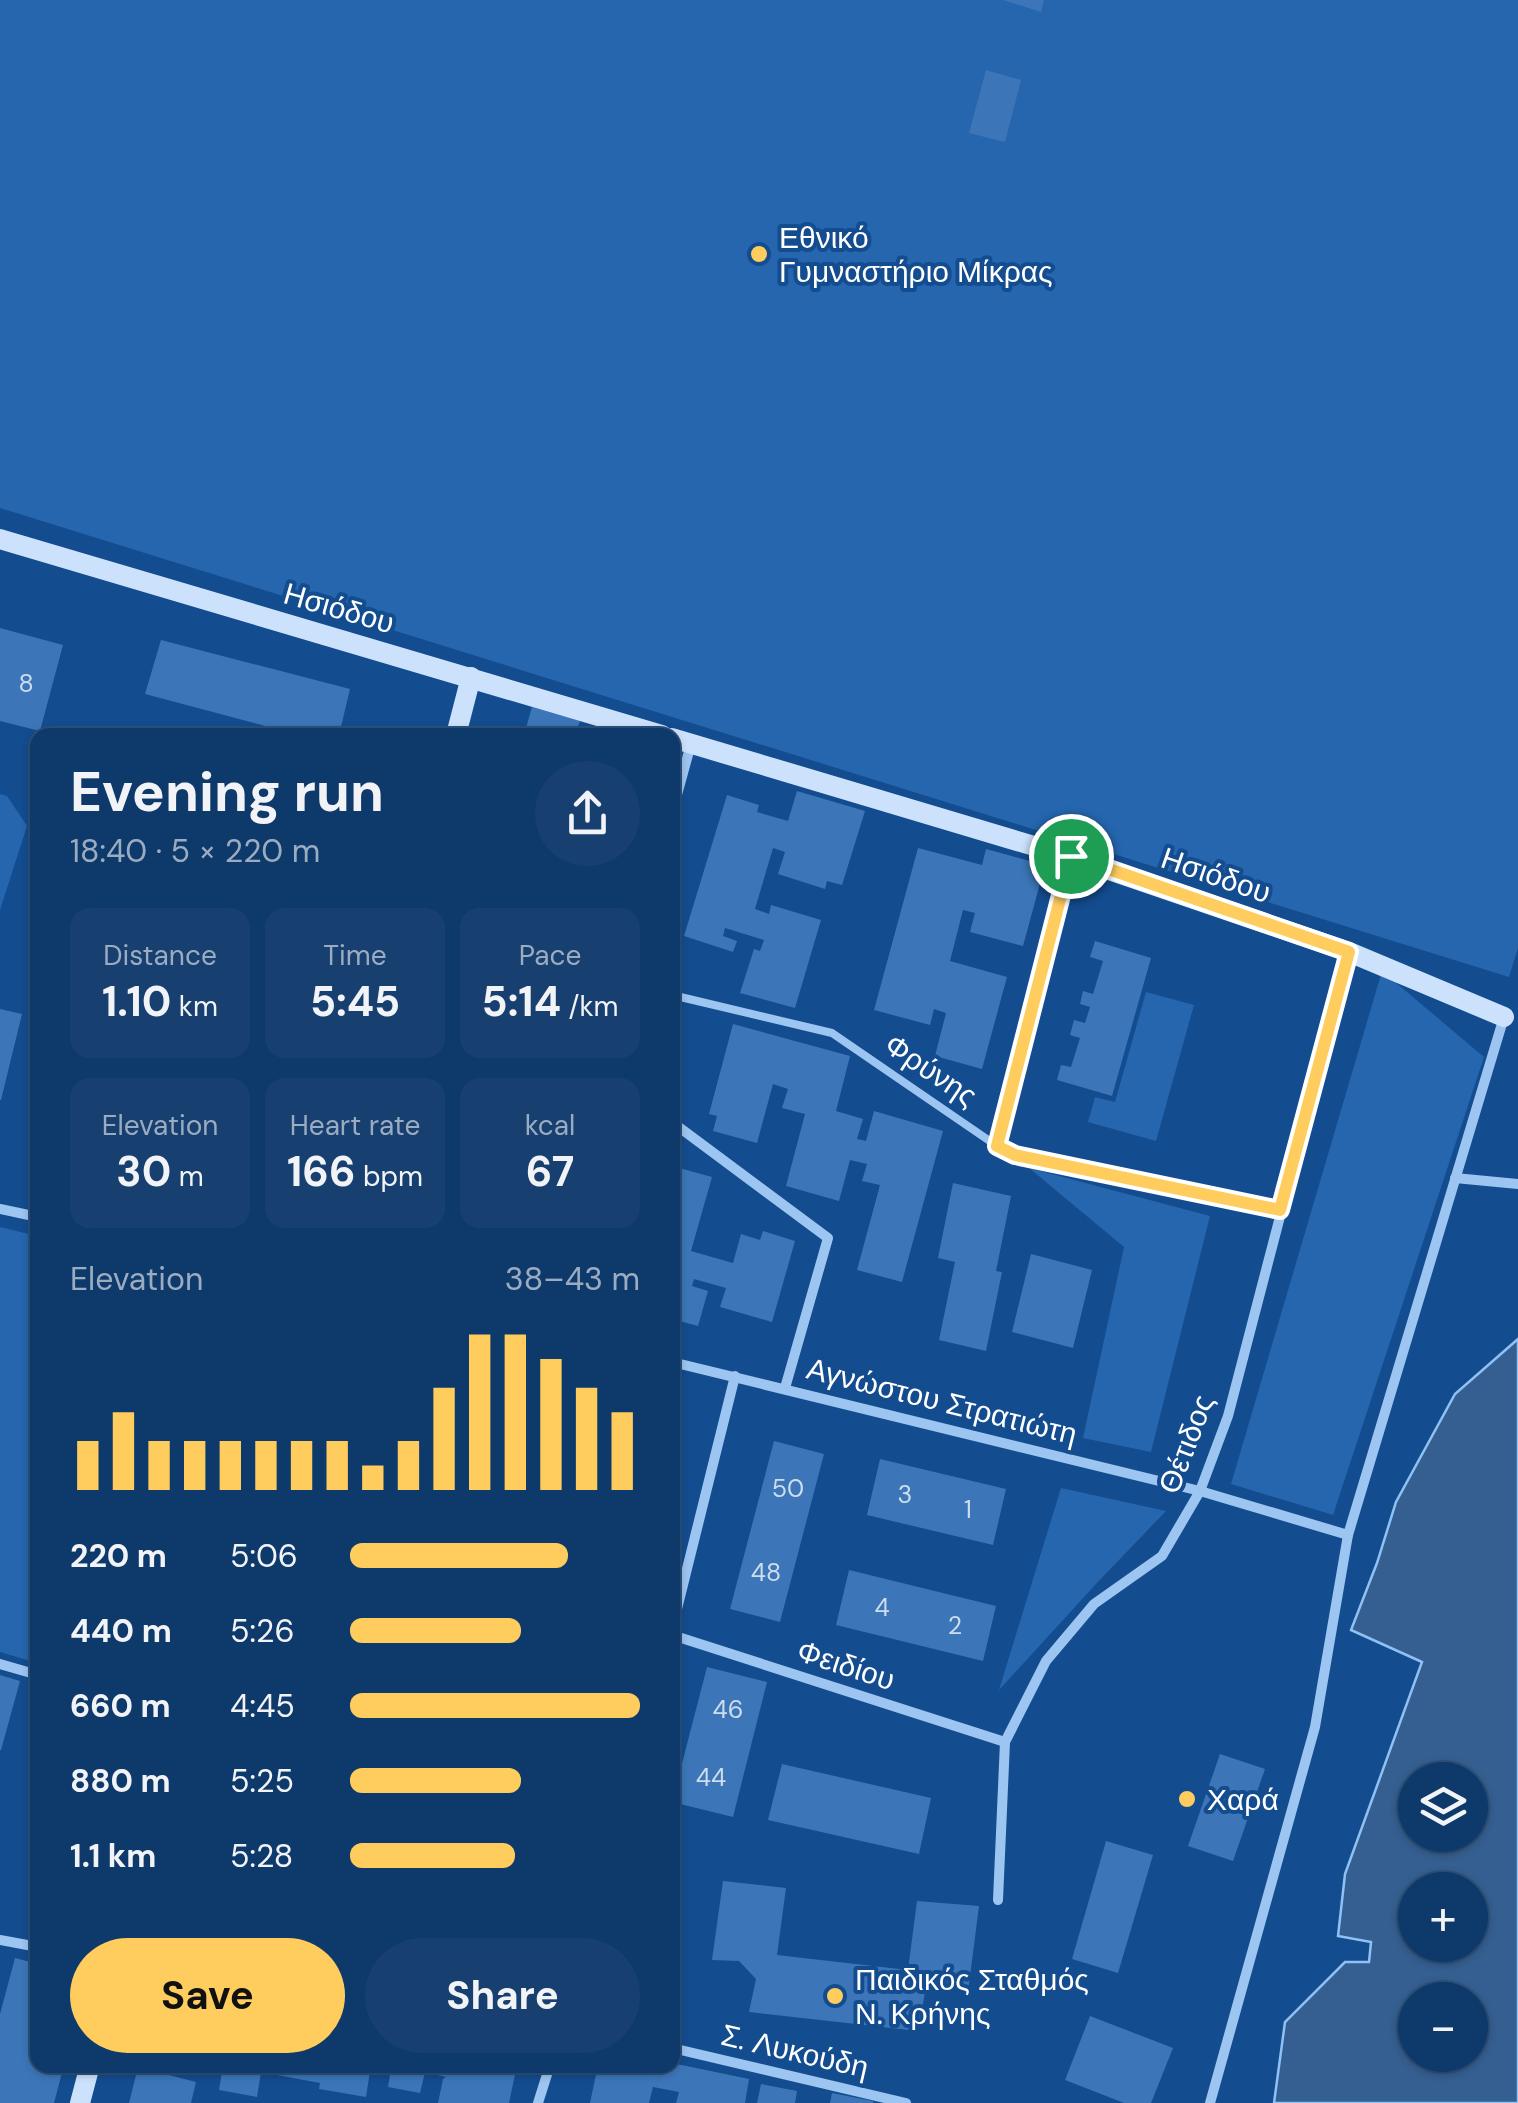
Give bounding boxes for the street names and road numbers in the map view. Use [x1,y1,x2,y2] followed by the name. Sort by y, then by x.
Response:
[279,574,399,642] street label: Ησιόδου
[1156,838,1276,912] street label: Ησιόδου
[877,1025,985,1115] street label: Φρύνης
[803,1349,1081,1453] street label: Αγνώστου Στρατιώτη
[1149,1389,1223,1499] street label: Θέτιδος
[792,1631,900,1699] street label: Φειδίου
[718,2015,872,2087] street label: Σ. Λυκούδη

